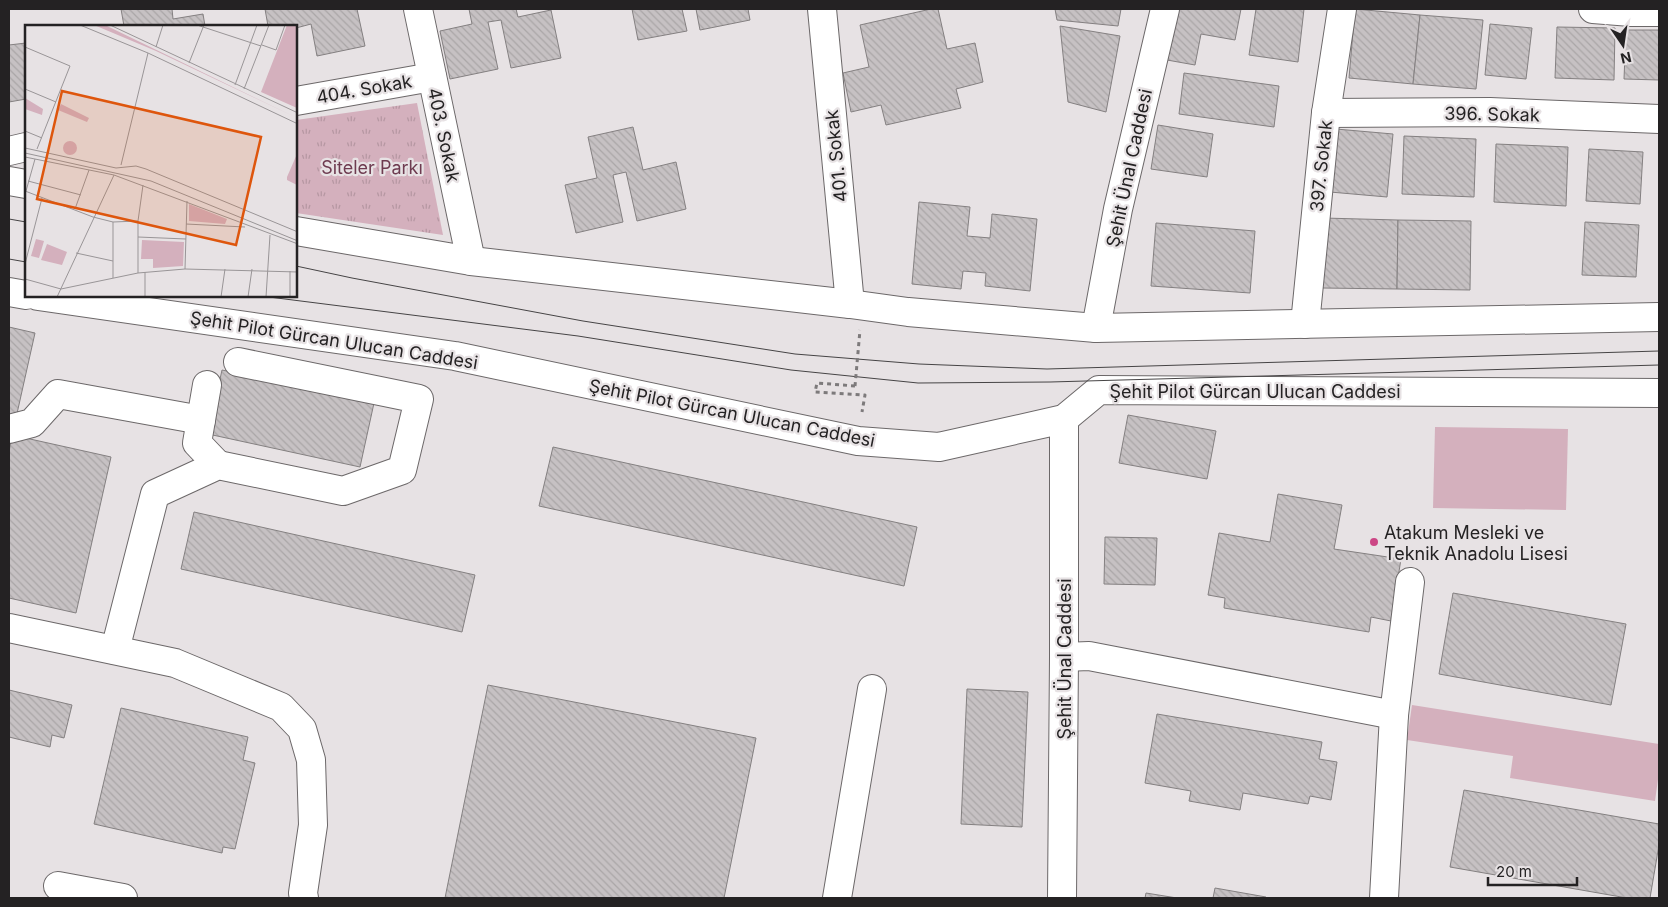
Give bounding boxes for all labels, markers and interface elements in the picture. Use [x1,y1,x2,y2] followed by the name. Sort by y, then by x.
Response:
[1598,20,1648,70] north arrow
[25,25,298,298] inset map
[1619,49,1633,68] text: N
[315,70,413,108] street label: 404. Sokak
[424,86,464,184] street label: 403. Sokak
[1101,87,1156,249] street label: Şehit Ünal Caddesi
[1444,103,1540,125] street label: 396. Sokak
[821,109,851,203] street label: 401. Sokak
[1306,119,1336,213] street label: 397. Sokak
[321,157,423,178] park label: Siteler Parkı
[189,307,479,373] street label: Şehit Pilot Gürcan Ulucan Caddesi
[587,375,877,451] street label: Şehit Pilot Gürcan Ulucan Caddesi
[1109,381,1401,402] street label: Şehit Pilot Gürcan Ulucan Caddesi
[1384,522,1568,564] place label: Atakum Mesleki ve Teknik Anadolu Lisesi
[1368,536,1380,548] marker: Atakum Mesleki ve Teknik Anadolu Lisesi
[1053,578,1075,740] street label: Şehit Ünal Caddesi
[1488,854,1577,886] scale bar
[1496,862,1532,881] text: 20 m

